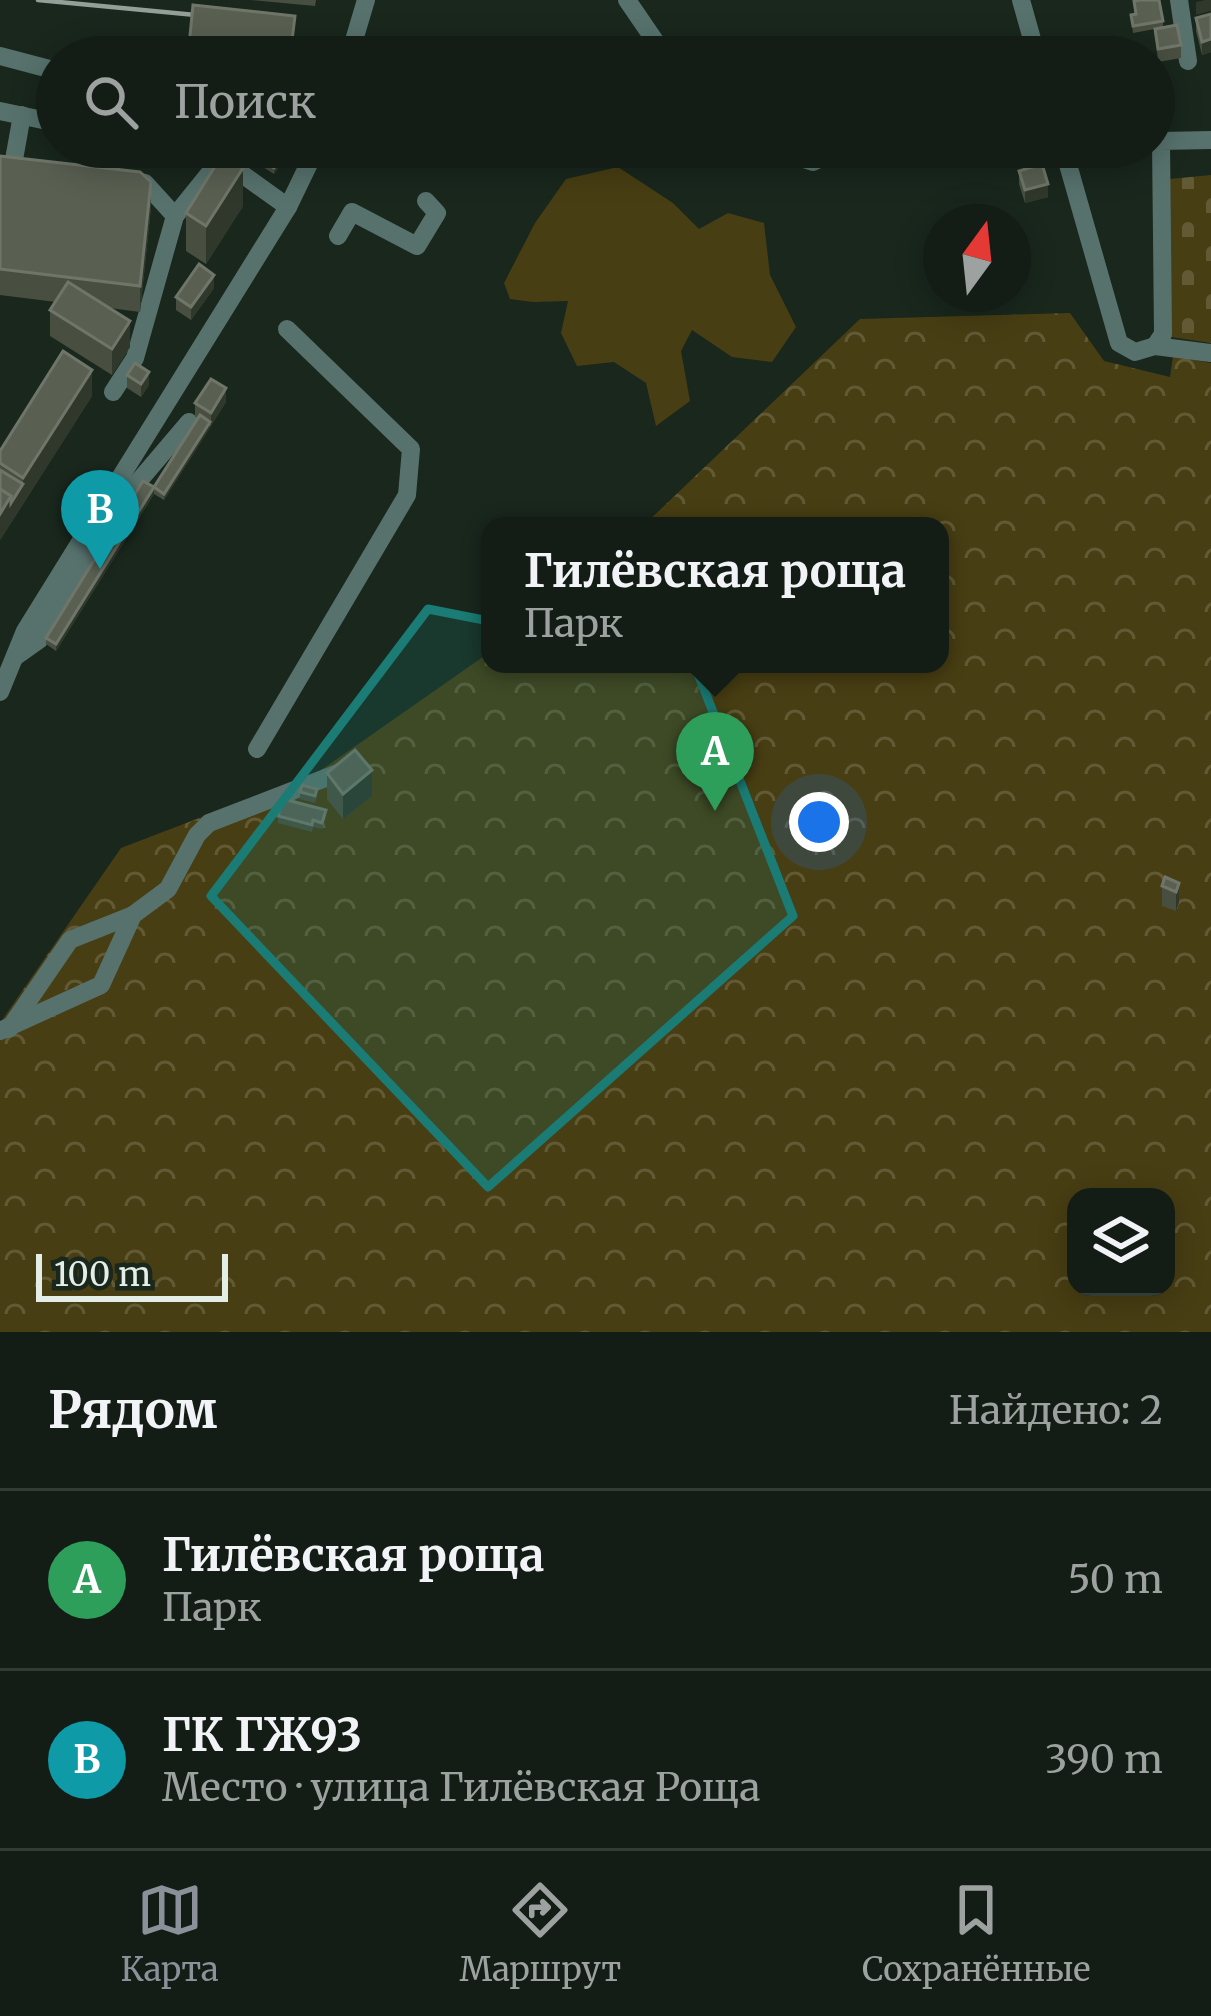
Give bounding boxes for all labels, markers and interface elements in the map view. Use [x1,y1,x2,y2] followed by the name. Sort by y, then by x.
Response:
[36,36,1175,168] search box
[78,69,144,135] icon: search
[174,74,316,130] text: Поиск
[923,204,1031,312] north arrow
[61,470,139,569] pin: B
[481,517,949,673] popup
[524,543,906,599] text: Гилёвская роща
[524,599,623,648] text: Парк
[676,712,754,811] pin: A
[789,792,849,852] your location
[1067,1188,1175,1296] map controls
[1067,1188,1175,1296] button: layers
[36,1248,228,1301] scale bar
[54,1254,151,1295] text: 100 m
[48,1378,217,1442] text: Рядом
[949,1386,1163,1435] text: Найдено: 2
[162,1527,544,1583] text: Гилёвская роща
[73,1555,101,1604] text: A
[1068,1555,1163,1604] text: 50 m
[162,1583,261,1632] text: Парк
[162,1707,362,1763] text: ГК ГЖ93
[73,1735,101,1784] text: B
[1045,1735,1163,1784] text: 390 m
[162,1763,760,1812] text: Место · улица Гилёвская Роща
[120,1877,219,1990] tab: Карта
[459,1877,621,1990] tab: Маршрут
[862,1877,1091,1990] tab: Сохранённые

